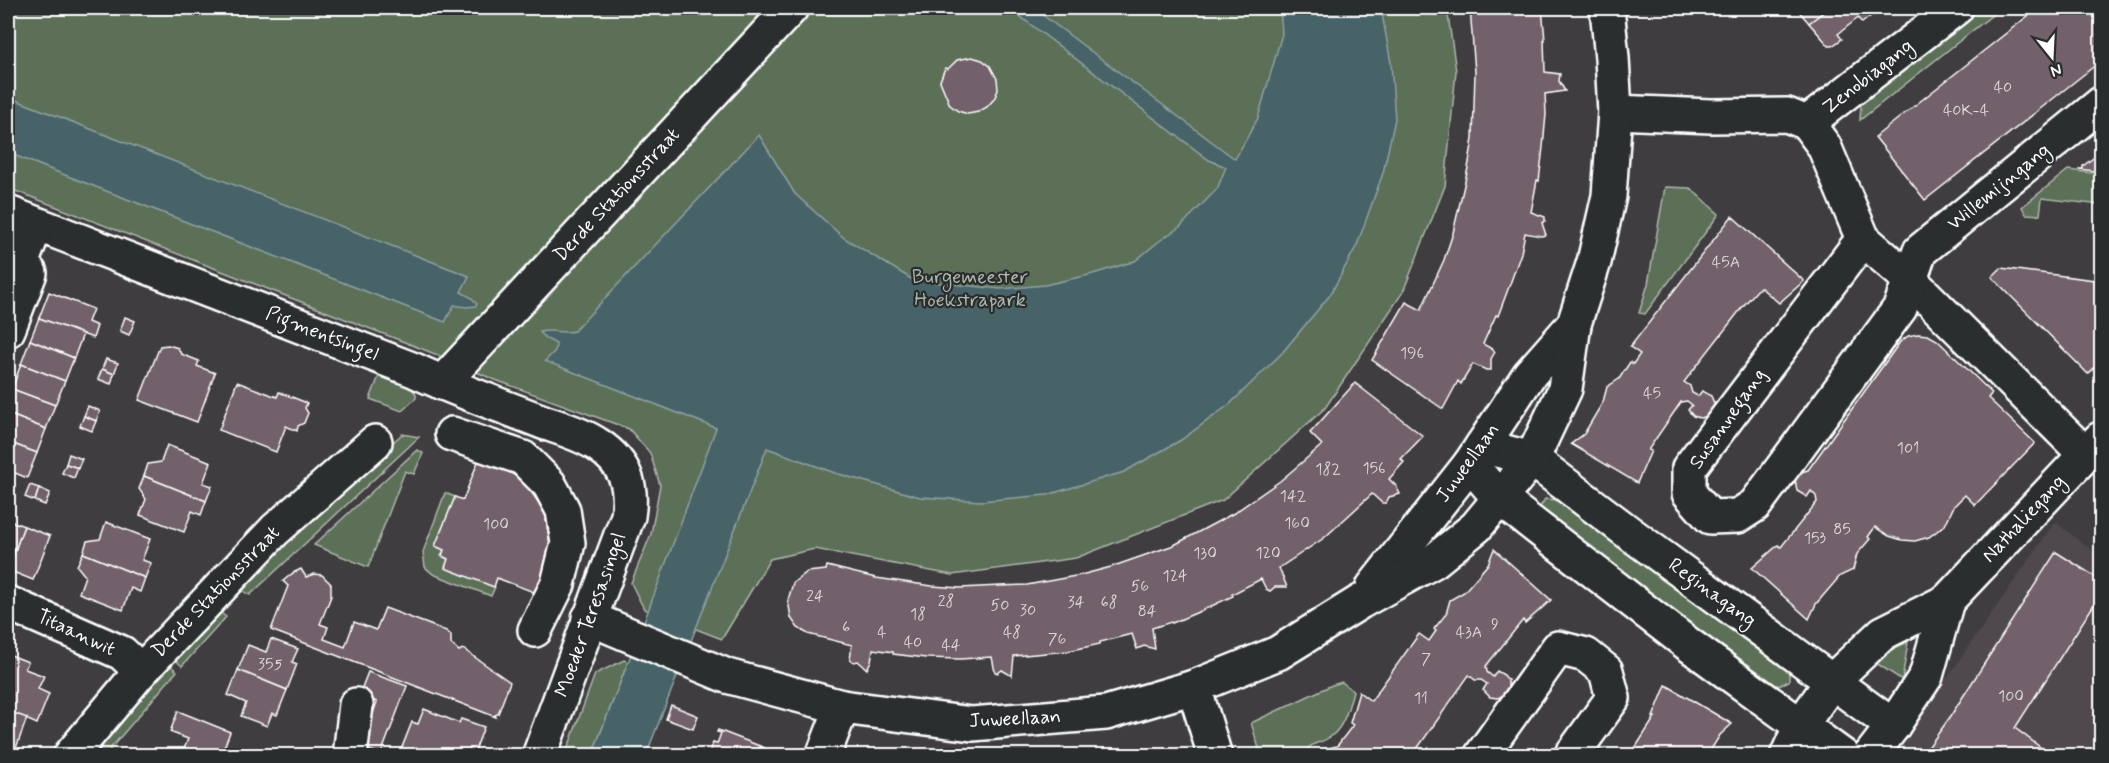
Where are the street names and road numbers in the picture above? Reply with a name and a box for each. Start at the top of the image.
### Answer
street label: Zenobiagang [1817,33,1920,122]
street label: Derde Stationsstraat [548,122,686,268]
street label: Willemijngang [1942,137,2057,238]
street label: Pigmentsingel [261,300,382,370]
street label: Susannegang [1683,363,1774,476]
street label: Juweellaan [1430,418,1506,508]
street label: Nathaliegang [1976,469,2073,570]
street label: Derde Stationsstraat [146,520,286,664]
street label: Moeder Teresasingel [549,529,634,701]
street label: Reginagang [1661,552,1761,636]
street label: Titaanwit [32,603,120,663]
street label: Juweellaan [968,703,1062,735]

